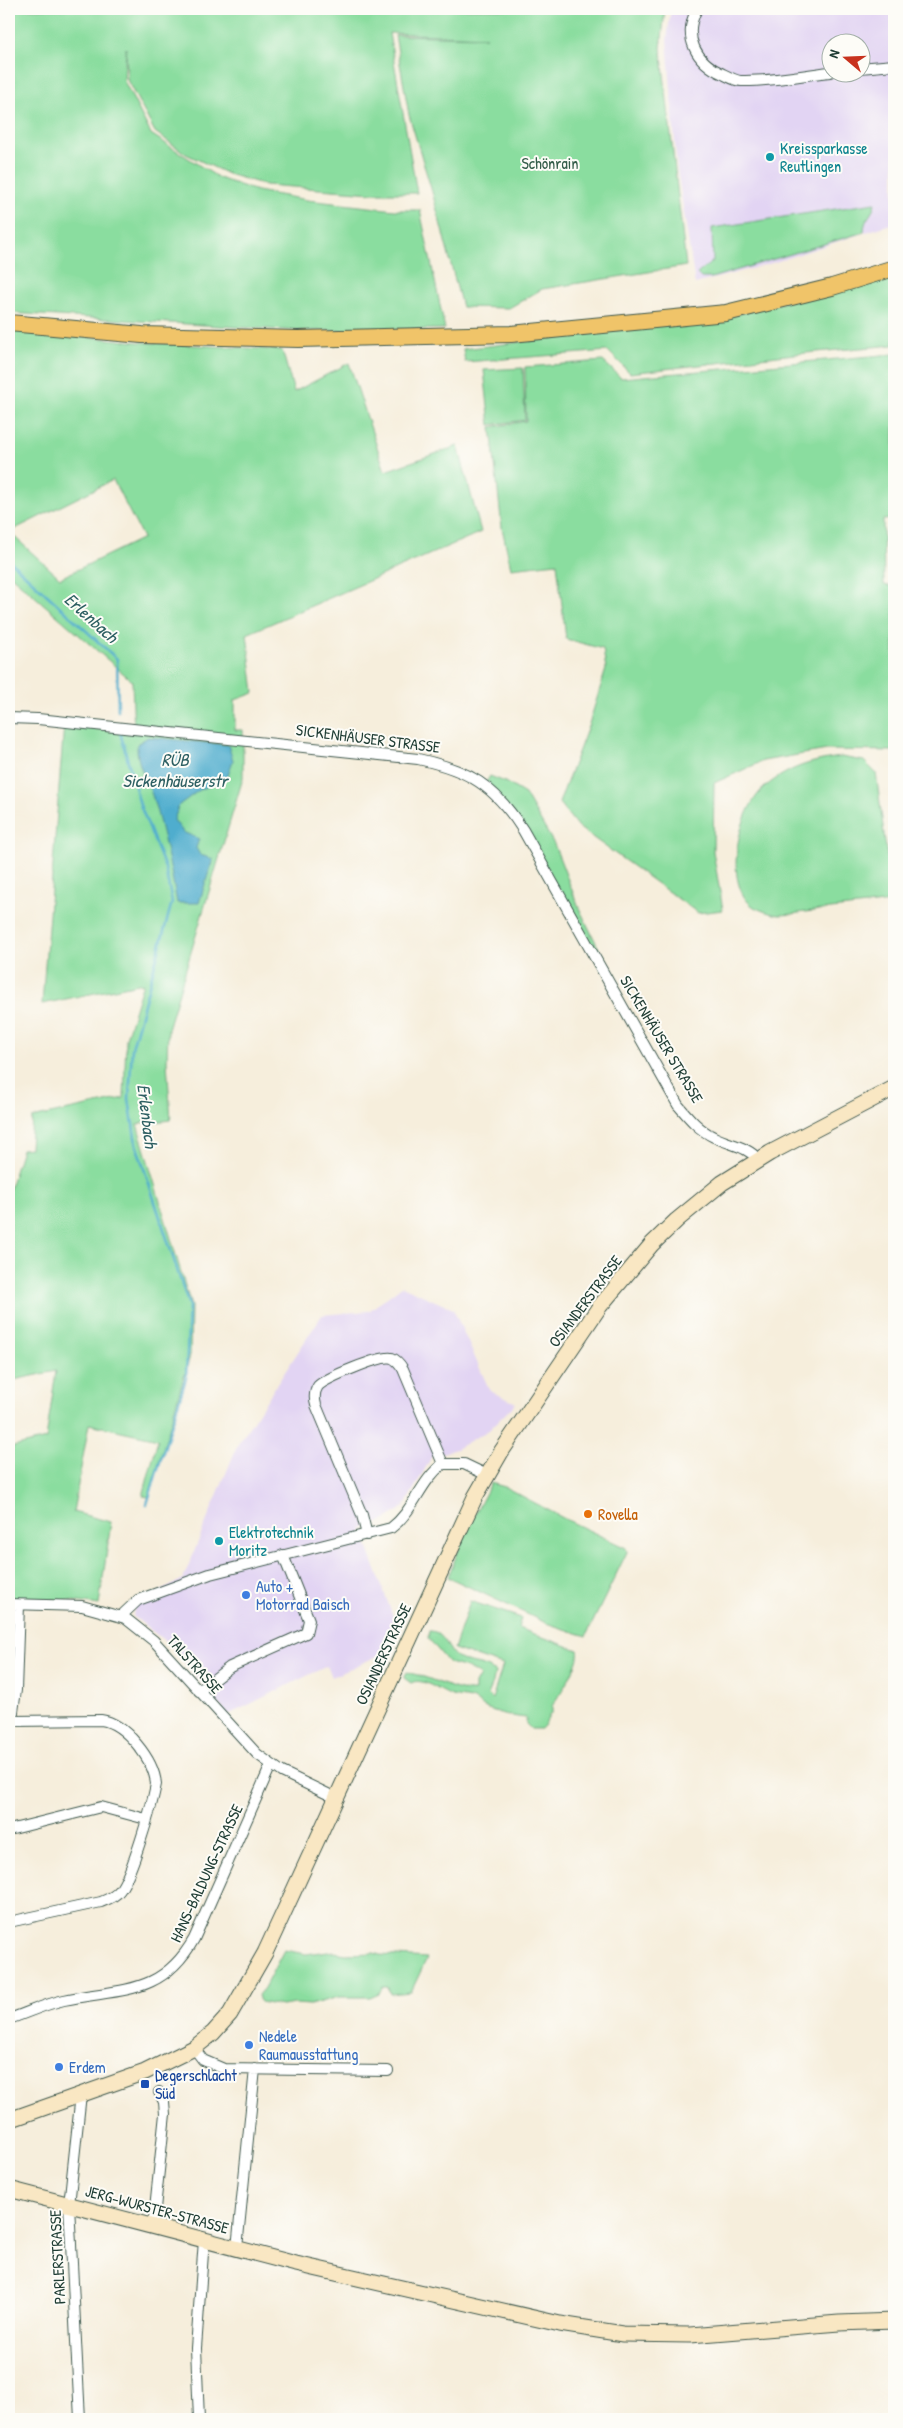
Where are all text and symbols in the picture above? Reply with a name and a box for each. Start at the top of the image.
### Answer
north arrow [820,32,870,82]
text: N [823,46,844,60]
place label: Kreissparkasse Reutlingen [780,137,868,177]
marker: Kreissparkasse Reutlingen [764,151,776,163]
park label: Schönrain [521,152,579,174]
water label: Erlenbach [59,587,125,649]
street label: SICKENHÄUSER STRASSE [295,718,441,758]
water label: RÜB Sickenhäuserstr [123,747,230,793]
street label: SICKENHÄUSER STRASSE [615,971,709,1107]
water label: Erlenbach [131,1083,164,1151]
street label: OSIANDERSTRASSE [543,1250,627,1352]
place label: Rovella [598,1503,638,1525]
marker: Rovella [582,1508,594,1520]
place label: Elektrotechnik Moritz [229,1521,314,1561]
marker: Elektrotechnik Moritz [213,1535,225,1547]
place label: Auto + Motorrad Baisch [256,1575,350,1615]
marker: Auto + Motorrad Baisch [240,1589,252,1601]
street label: OSIANDERSTRASSE [350,1600,416,1708]
street label: TALSTRASSE [162,1630,228,1698]
street label: HANS-BALDUNG-STRASSE [164,1800,248,1946]
place label: Nedele Raumausstattung [259,2025,358,2065]
marker: Nedele Raumausstattung [243,2039,255,2051]
place label: Erdem [69,2056,106,2078]
marker: Erdem [53,2061,65,2073]
place label: Degerschlacht Süd [155,2064,237,2104]
marker: Degerschlacht Süd [139,2078,151,2090]
street label: JERG-WURSTER-STRASSE [83,2179,231,2239]
street label: PARLERSTRASSE [44,2209,70,2305]

